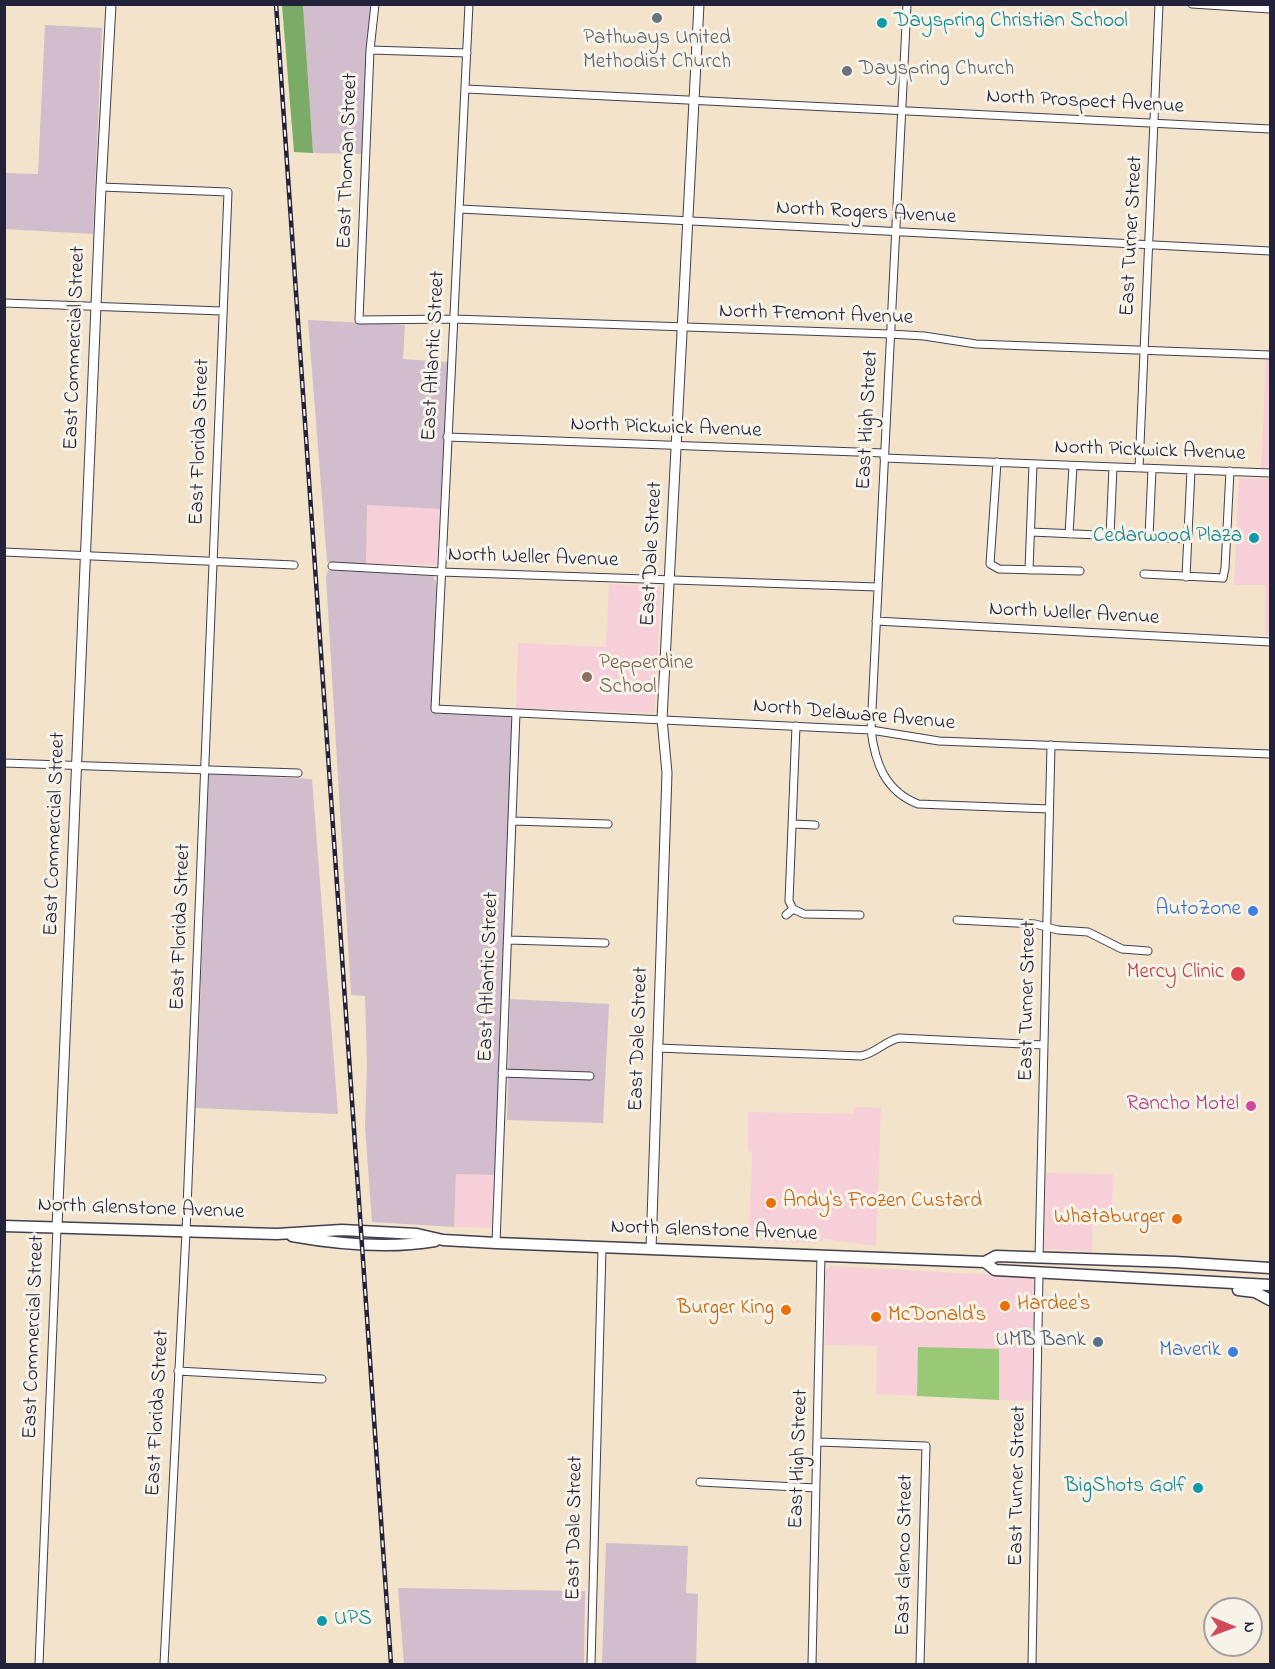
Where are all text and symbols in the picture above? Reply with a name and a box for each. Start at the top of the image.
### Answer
place label: Dayspring Christian School [894,10,1128,36]
marker: Pathways United Methodist Church [650,11,664,25]
marker: Dayspring Christian School [875,16,889,30]
place label: Pathways United Methodist Church [583,27,731,77]
place label: Dayspring Church [859,58,1014,84]
marker: Dayspring Church [840,64,854,78]
street label: East Thoman Street [333,73,365,249]
street label: North Prospect Avenue [985,85,1185,121]
street label: East Turner Street [1116,155,1150,317]
street label: North Rogers Avenue [775,197,957,231]
street label: East Commercial Street [60,246,92,450]
street label: East Atlantic Street [418,270,452,442]
street label: North Fremont Avenue [718,300,914,332]
street label: East High Street [853,350,885,490]
street label: East Florida Street [185,358,217,526]
street label: North Pickwick Avenue [570,413,762,445]
street label: North Pickwick Avenue [1054,436,1246,468]
street label: East Dale Street [637,481,669,627]
place label: Cedarwood Plaza [1093,525,1242,551]
marker: Cedarwood Plaza [1247,531,1261,545]
street label: North Weller Avenue [447,543,619,575]
street label: North Weller Avenue [988,598,1160,632]
place label: Pepperdine School [599,652,693,702]
marker: Pepperdine School [580,670,594,684]
street label: North Delaware Avenue [752,695,956,737]
street label: East Commercial Street [40,732,72,936]
street label: East Florida Street [166,843,198,1011]
street label: East Atlantic Street [474,891,506,1063]
place label: AutoZone [1156,898,1241,924]
marker: AutoZone [1246,904,1260,918]
street label: East Turner Street [1015,920,1043,1082]
place label: Mercy Clinic [1127,961,1224,987]
marker: Mercy Clinic [1229,965,1247,983]
street label: East Dale Street [625,966,655,1112]
place label: Rancho Motel [1127,1093,1239,1119]
marker: Rancho Motel [1244,1099,1258,1113]
place label: Andy's Frozen Custard [783,1190,982,1216]
street label: North Glenstone Avenue [37,1194,245,1226]
marker: Andy's Frozen Custard [764,1196,778,1210]
place label: Whataburger [1054,1206,1165,1232]
marker: Whataburger [1170,1212,1184,1226]
street label: North Glenstone Avenue [610,1216,818,1248]
street label: East Commercial Street [19,1235,51,1439]
place label: Hardee's [1017,1293,1091,1319]
place label: Burger King [677,1297,774,1323]
marker: Hardee's [998,1299,1012,1313]
marker: Burger King [779,1303,793,1317]
place label: McDonald's [888,1304,986,1330]
marker: McDonald's [869,1310,883,1324]
street label: East Florida Street [142,1329,176,1497]
place label: UMB Bank [996,1329,1086,1355]
marker: UMB Bank [1091,1335,1105,1349]
place label: Maverik [1159,1339,1221,1365]
marker: Maverik [1226,1345,1240,1359]
street label: East High Street [785,1389,815,1529]
street label: East Turner Street [1005,1405,1033,1567]
street label: East Dale Street [562,1455,590,1601]
street label: East Glenco Street [892,1474,920,1636]
place label: BigShots Golf [1065,1475,1186,1501]
marker: BigShots Golf [1191,1481,1205,1495]
north arrow [1203,1597,1263,1657]
place label: UPS [334,1608,372,1634]
marker: UPS [315,1614,329,1628]
text: N [1237,1622,1261,1633]

